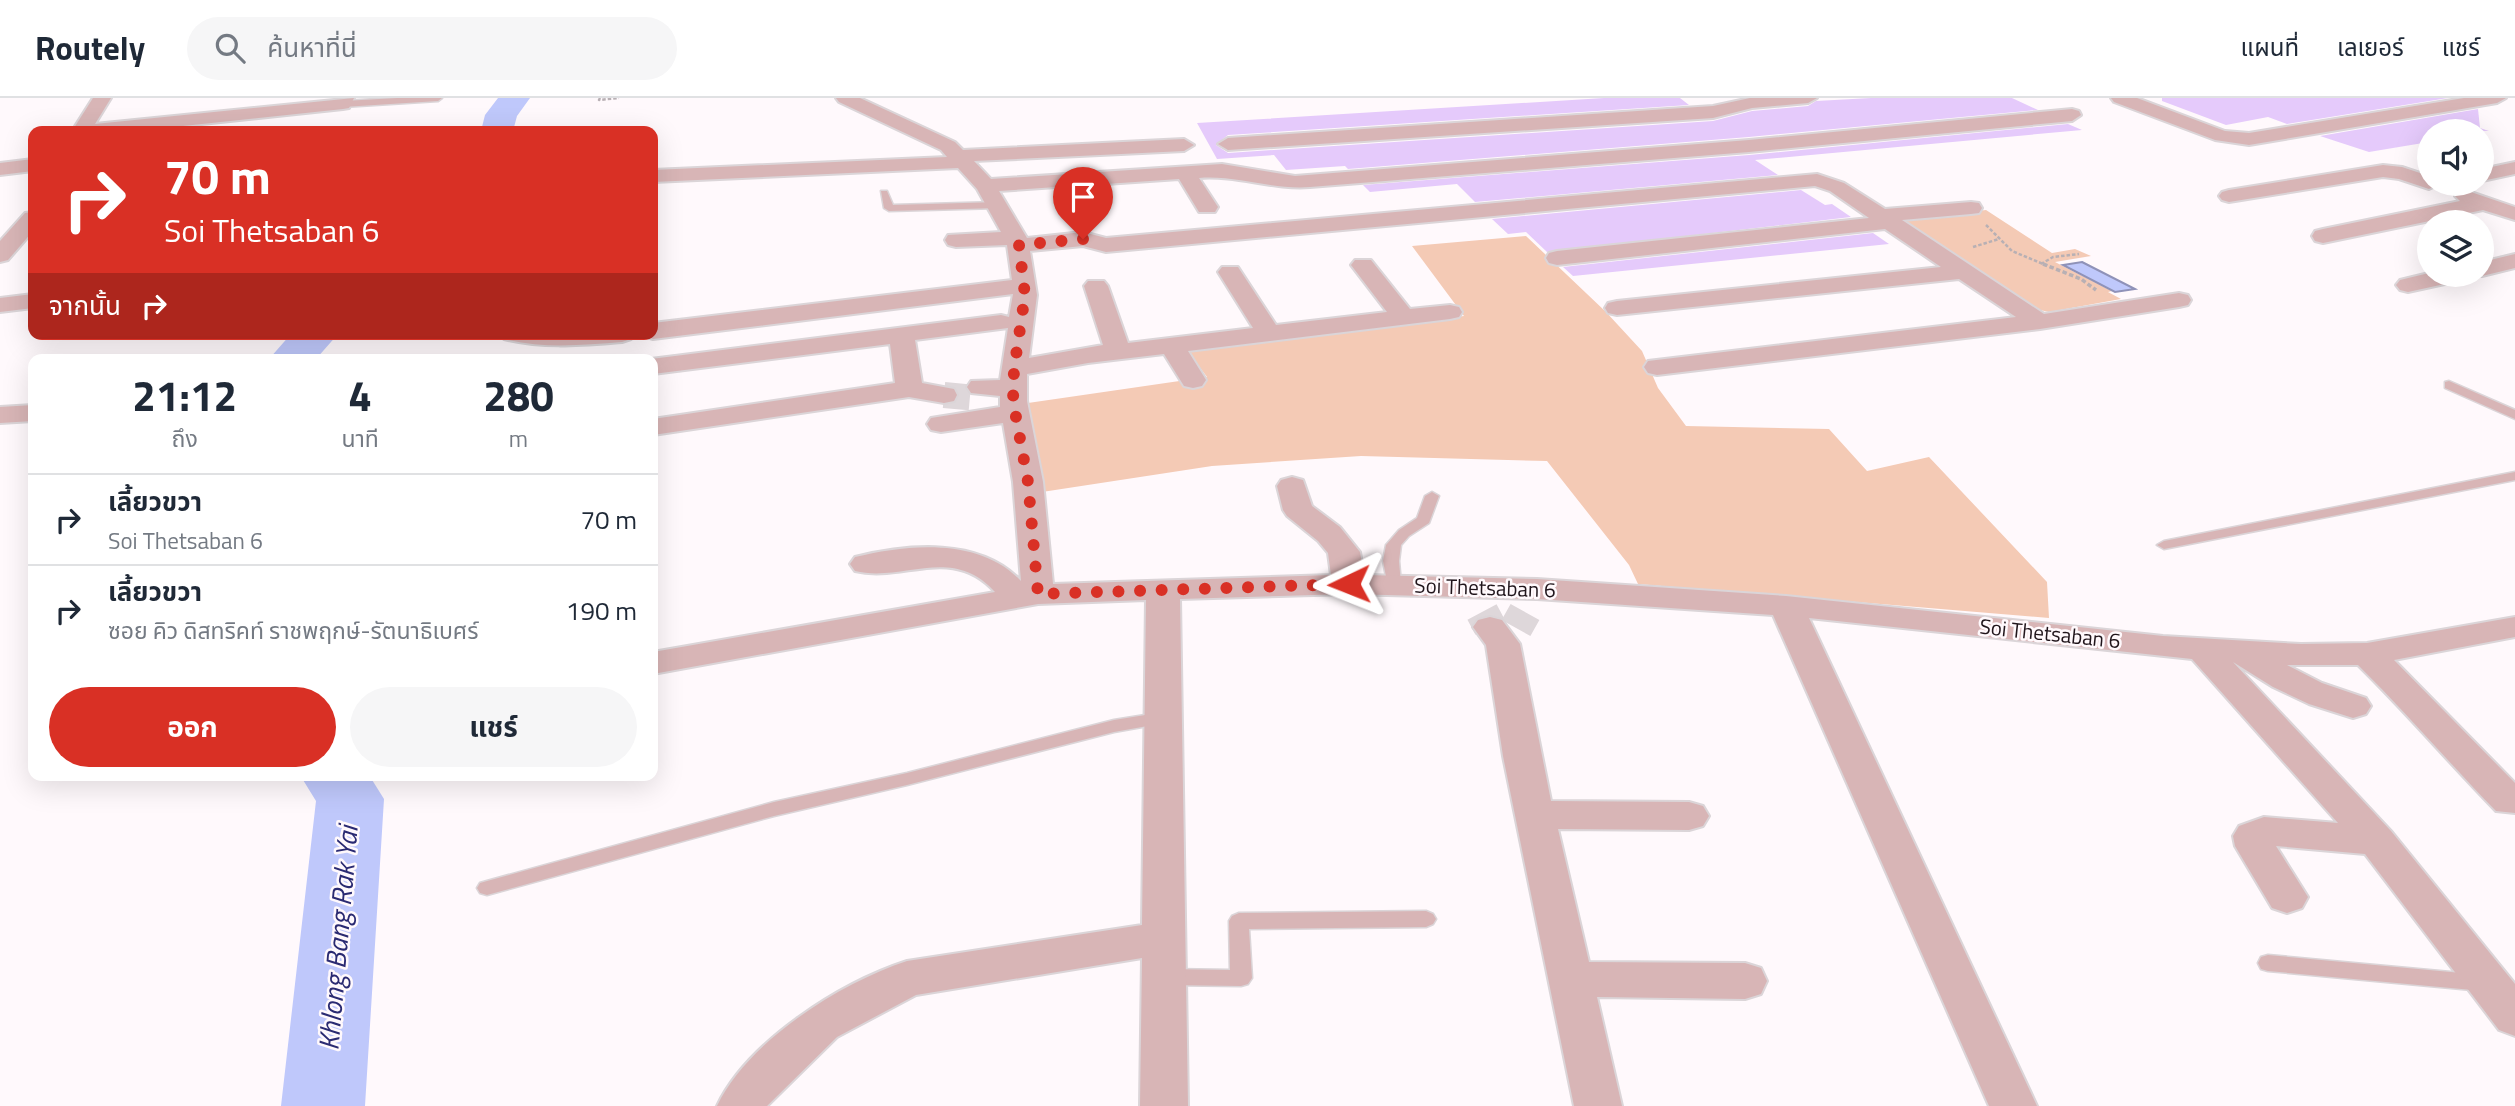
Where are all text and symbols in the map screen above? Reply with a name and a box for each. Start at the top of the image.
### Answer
search box [187,17,677,80]
text: Routely [35,23,145,73]
text: ค้นหาที่นี่ [267,28,357,67]
icon: search [211,29,249,67]
text: แผนที่ [2241,29,2299,65]
text: เลเยอร์ [2337,29,2404,65]
text: แชร์ [2442,29,2480,65]
map controls [2417,119,2494,287]
button: sound [2417,119,2494,196]
text: 70 m [164,138,271,213]
icon: right [49,154,140,245]
pin [1053,167,1113,239]
icon: arrive [1064,178,1102,216]
text: Soi Thetsaban 6 [164,206,380,254]
button: layers [2417,210,2494,287]
text: จากนั้น [49,286,121,325]
icon: right [135,287,173,325]
text: 21:12 [132,363,237,427]
text: 4 [348,363,372,427]
text: 280 [483,363,554,427]
text: ถึง [172,421,198,456]
text: นาที [341,421,379,456]
text: m [509,421,528,456]
text: เลี้ยวขวา [108,482,202,521]
text: 70 m [580,500,637,539]
icon: right [49,501,87,539]
text: Soi Thetsaban 6 [108,523,263,558]
position arrow [1312,547,1386,621]
street label: Soi Thetsaban 6 [1414,569,1556,605]
text: เลี้ยวขวา [108,572,202,611]
text: 190 m [566,591,637,630]
icon: right [49,592,87,630]
street label: Soi Thetsaban 6 [1978,610,2122,656]
text: ซอย คิว ดิสทริคท์ ราชพฤกษ์-รัตนาธิเบศร์ [108,613,478,648]
button: ออก [49,687,336,767]
button: แชร์ [350,687,637,767]
water label: Khlong Bang Rak Yai [306,821,369,1052]

